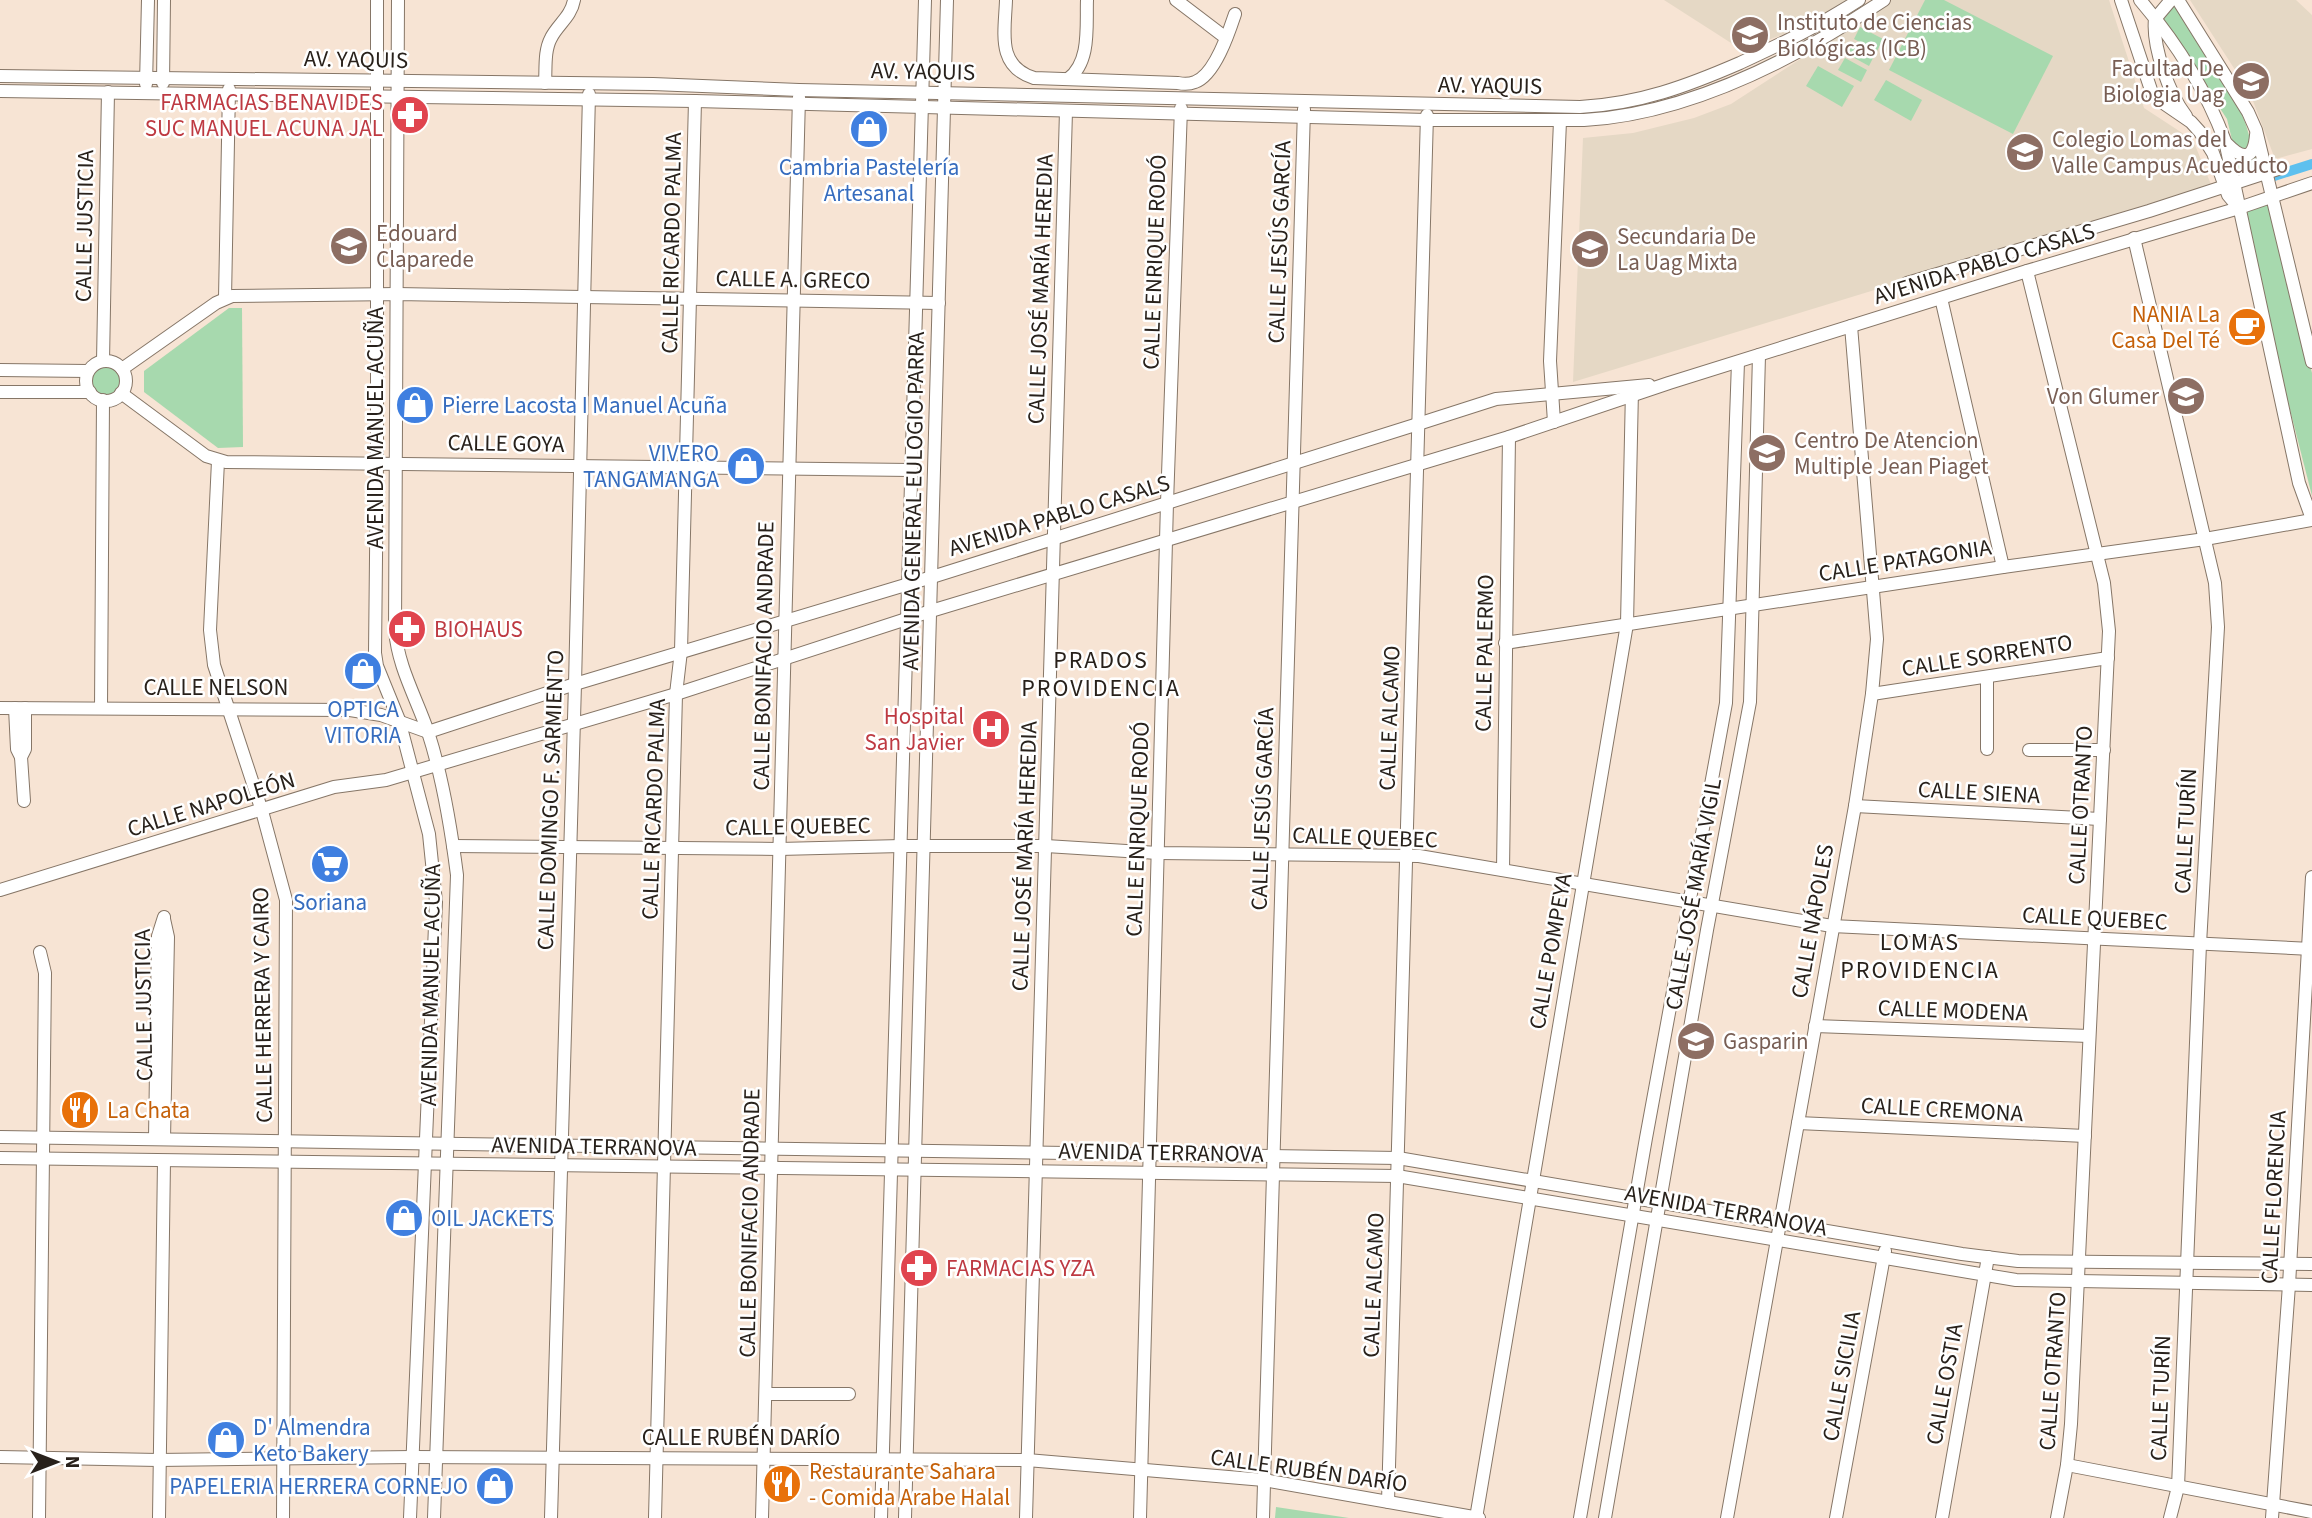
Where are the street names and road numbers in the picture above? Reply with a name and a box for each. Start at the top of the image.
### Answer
street label: AV. YAQUIS [304,42,408,77]
street label: AV. YAQUIS [871,54,975,89]
street label: AV. YAQUIS [1438,68,1542,103]
street label: CALLE RICARDO PALMA [653,132,690,354]
street label: CALLE JESÚS GARCÍA [1259,140,1300,344]
street label: CALLE JUSTICIA [67,149,102,302]
street label: CALLE JOSÉ MARÍA HEREDIA [1019,153,1062,425]
street label: CALLE ENRIQUE RODÓ [1134,154,1175,370]
street label: AVENIDA PABLO CASALS [1869,214,2099,313]
street label: CALLE A. GRECO [715,262,871,297]
street label: AVENIDA MANUEL ACUÑA [359,306,392,549]
street label: AVENIDA GENERAL EULOGIO PARRA [894,331,933,671]
street label: CALLE GOYA [447,426,565,461]
street label: AVENIDA PABLO CASALS [944,466,1174,565]
street label: CALLE BONIFACIO ANDRADE [745,521,782,791]
street label: CALLE PATAGONIA [1816,530,1994,590]
street label: CALLE PALERMO [1467,574,1502,732]
street label: CALLE SORRENTO [1899,626,2075,685]
street label: CALLE ALCAMO [1370,645,1409,791]
street label: CALLE DOMINGO F. SARMIENTO [529,649,572,951]
street label: CALLE NELSON [144,671,288,704]
street label: CALLE RICARDO PALMA [633,697,674,920]
street label: CALLE JESÚS GARCÍA [1242,707,1283,911]
street label: CALLE JOSÉ MARÍA HEREDIA [1003,720,1046,992]
street label: CALLE ENRIQUE RODÓ [1117,721,1158,937]
street label: CALLE OTRANTO [2060,725,2101,885]
street label: CALLE NAPOLEÓN [123,763,299,846]
street label: CALLE TURÍN [2166,767,2205,895]
street label: CALLE SIENA [1917,773,2042,812]
street label: CALLE JOSÉ MARÍA VIGIL [1657,776,1730,1013]
street label: CALLE QUEBEC [725,809,871,844]
street label: CALLE QUEBEC [1292,818,1438,857]
street label: CALLE NÁPOLES [1783,841,1842,1001]
street label: AVENIDA MANUEL ACUÑA [412,863,449,1106]
street label: CALLE POMPEYA [1521,870,1581,1032]
street label: CALLE HERRERA Y CAIRO [244,887,281,1123]
street label: CALLE QUEBEC [2021,898,2169,939]
street label: CALLE JUSTICIA [126,928,161,1081]
street label: CALLE MODENA [1877,991,2029,1030]
street label: CALLE BONIFACIO ANDRADE [731,1088,768,1358]
street label: CALLE CREMONA [1860,1089,2024,1130]
street label: CALLE FLORENCIA [2252,1109,2295,1285]
street label: AVENIDA TERRANOVA [491,1128,697,1165]
street label: AVENIDA TERRANOVA [1058,1134,1264,1171]
street label: AVENIDA TERRANOVA [1622,1176,1830,1245]
street label: CALLE ALCAMO [1354,1212,1393,1358]
street label: CALLE OTRANTO [2030,1290,2075,1452]
street label: CALLE SICILIA [1814,1308,1869,1444]
street label: CALLE OSTIA [1918,1320,1971,1447]
street label: CALLE TURÍN [2142,1335,2179,1462]
street label: CALLE RUBÉN DARÍO [642,1421,840,1454]
street label: CALLE RUBÉN DARÍO [1208,1440,1410,1501]

